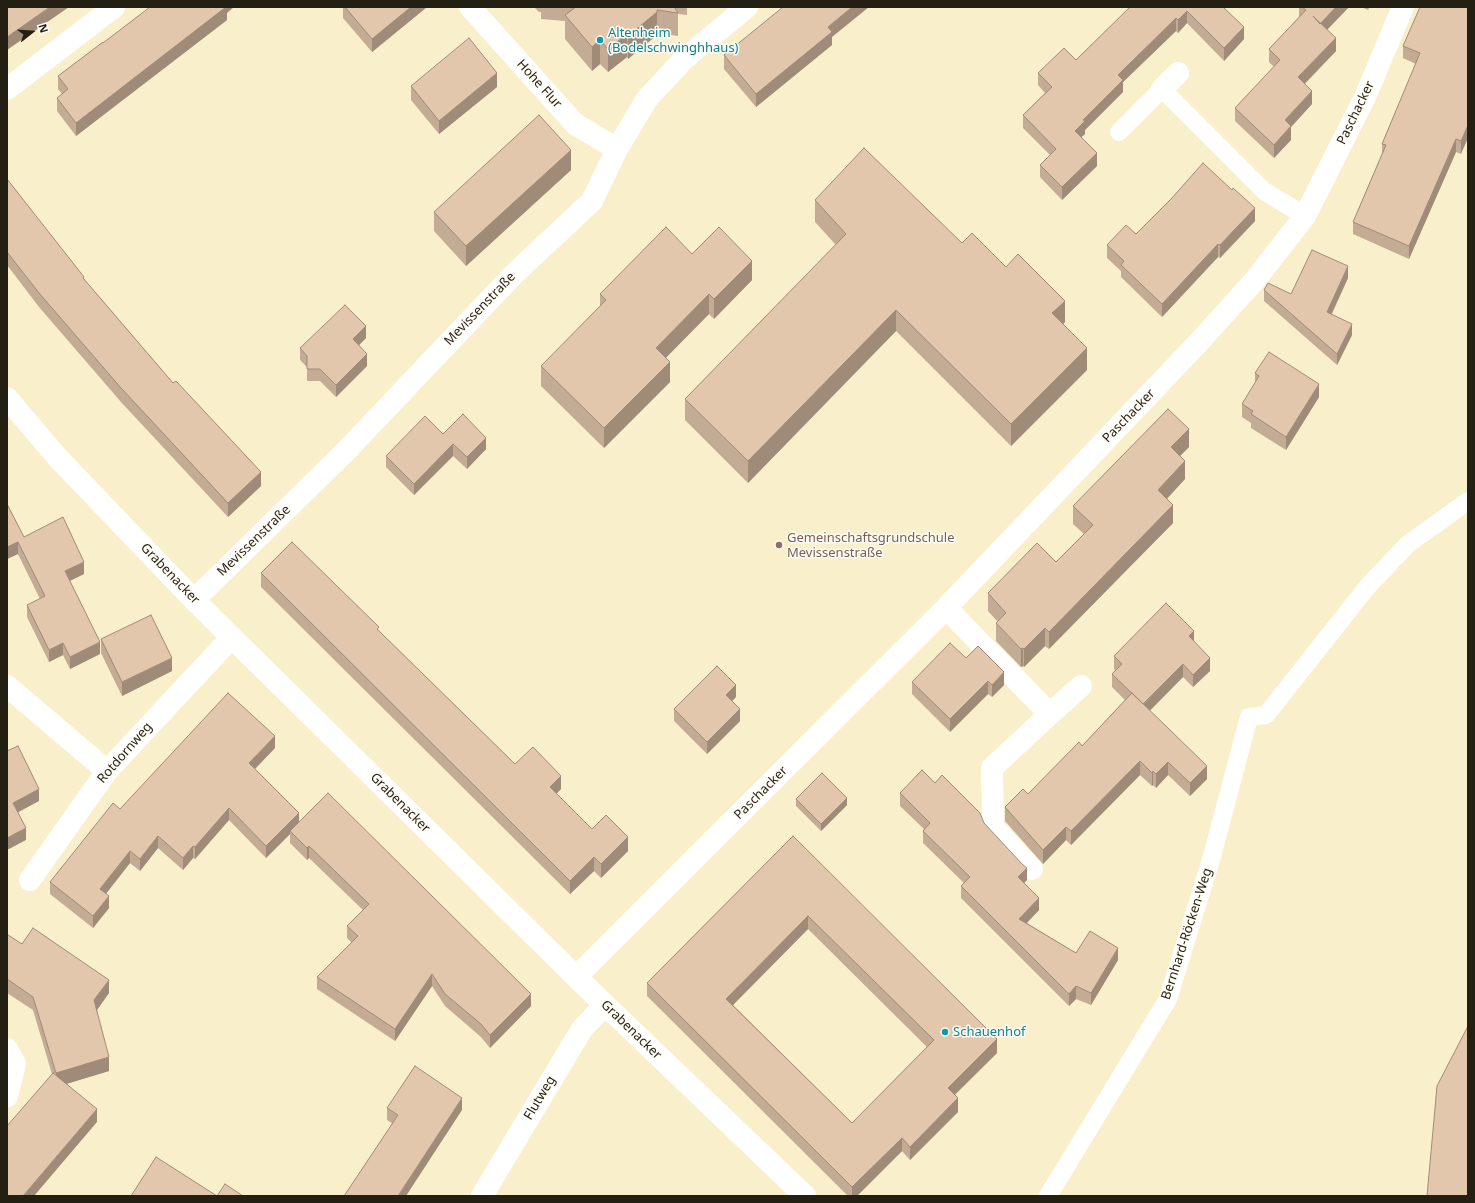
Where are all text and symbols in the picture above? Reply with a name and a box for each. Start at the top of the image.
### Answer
north arrow [12,12,52,52]
text: N [35,22,52,35]
place label: Altenheim (Bodelschwinghhaus) [608,25,739,56]
marker: Altenheim (Bodelschwinghhaus) [595,35,605,45]
street label: Hohe Flur [513,57,565,111]
street label: Paschacker [1334,79,1378,147]
street label: Mevissenstraße [441,269,519,349]
street label: Paschacker [1099,386,1159,446]
street label: Mevissenstraße [214,502,294,580]
place label: Gemeinschaftsgrundschule Mevissenstraße [787,530,955,561]
street label: Grabenacker [137,540,203,608]
marker: Gemeinschaftsgrundschule Mevissenstraße [774,540,784,550]
street label: Rotdornweg [94,719,156,787]
street label: Paschacker [731,763,791,823]
street label: Grabenacker [367,770,433,836]
street label: Bernhard-Röcken-Weg [1158,866,1216,1002]
street label: Grabenacker [597,997,665,1063]
place label: Schauenhof [953,1024,1025,1040]
marker: Schauenhof [940,1027,950,1037]
street label: Flutweg [521,1073,559,1123]

